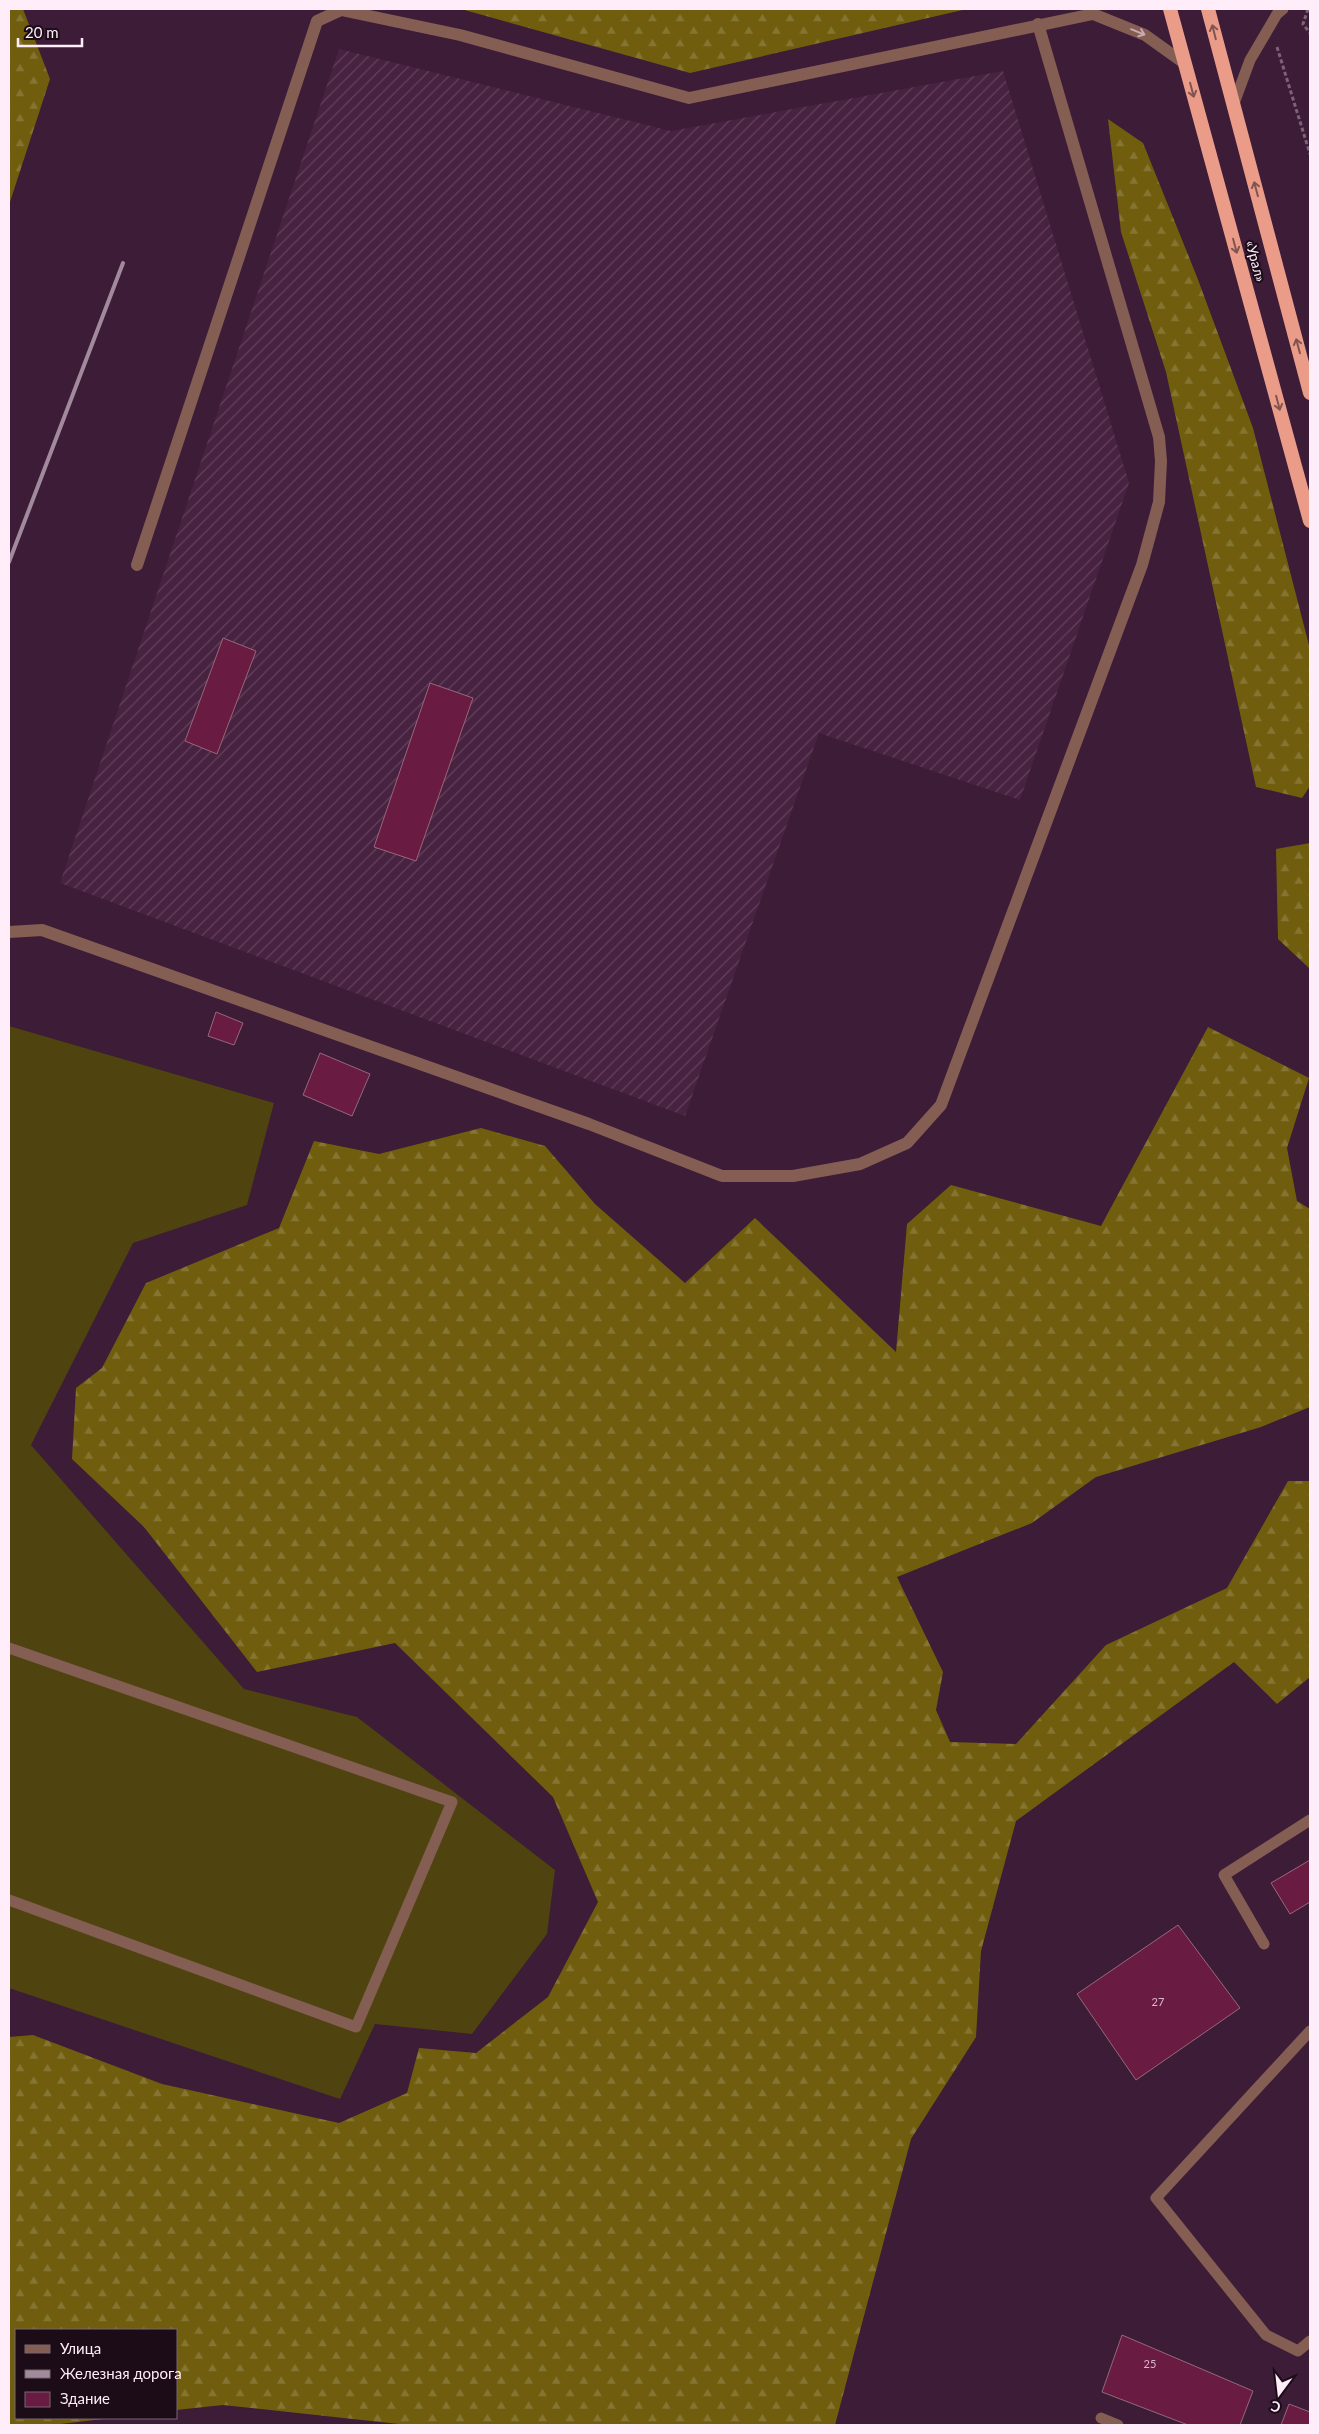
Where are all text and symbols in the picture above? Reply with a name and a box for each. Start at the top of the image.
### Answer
scale bar [18,15,81,47]
text: 20 m [25,23,59,41]
one-way arrow [1209,25,1218,41]
one-way arrow [1130,27,1145,37]
one-way arrow [1187,81,1197,97]
one-way arrow [1251,181,1260,197]
one-way arrow [1230,238,1240,254]
street label: «Урал» [1242,238,1270,284]
one-way arrow [1293,338,1302,354]
one-way arrow [1274,395,1283,411]
house number: 27 [1152,1995,1164,2008]
legend [15,2329,178,2419]
text: Улица [60,2339,101,2357]
house number: 25 [1144,2357,1156,2370]
text: Железная дорога [60,2364,182,2382]
north arrow [1254,2369,1304,2419]
text: Здание [60,2389,110,2407]
text: С [1268,2397,1282,2416]

